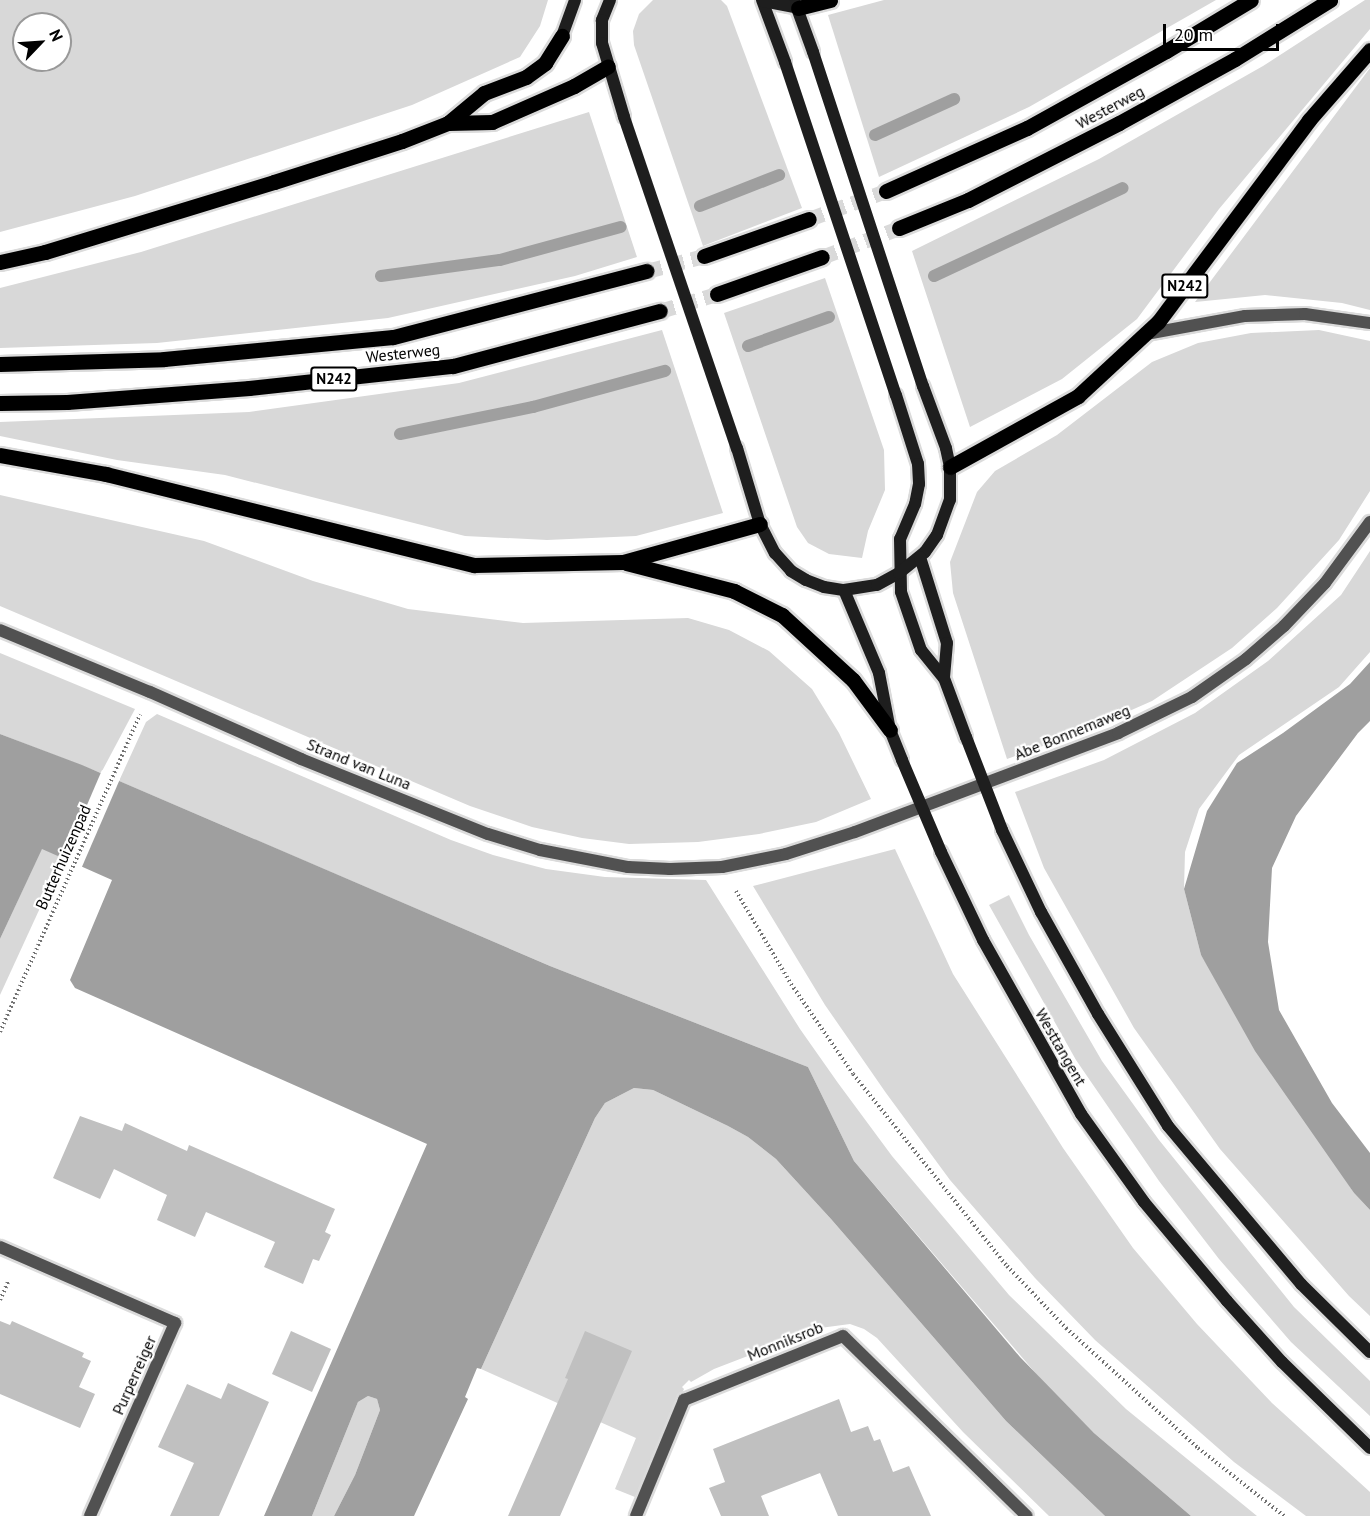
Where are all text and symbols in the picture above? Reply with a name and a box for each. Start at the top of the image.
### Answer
north arrow [12,12,72,72]
scale bar [1166,12,1282,50]
text: 20 m [1174,23,1213,46]
text: N [45,26,68,44]
street label: Westerweg [1073,81,1147,133]
road number: N242 [1161,274,1209,298]
street label: Westerweg [365,340,441,366]
road number: N242 [310,367,358,391]
street label: Abe Bonnemaweg [1011,700,1133,764]
street label: Strand van Luna [304,734,414,794]
street label: Butterhuizenpad [31,802,95,912]
street label: Westtangent [1031,1005,1091,1089]
street label: Monniksrob [744,1317,826,1365]
street label: Purperreiger [108,1332,160,1418]

